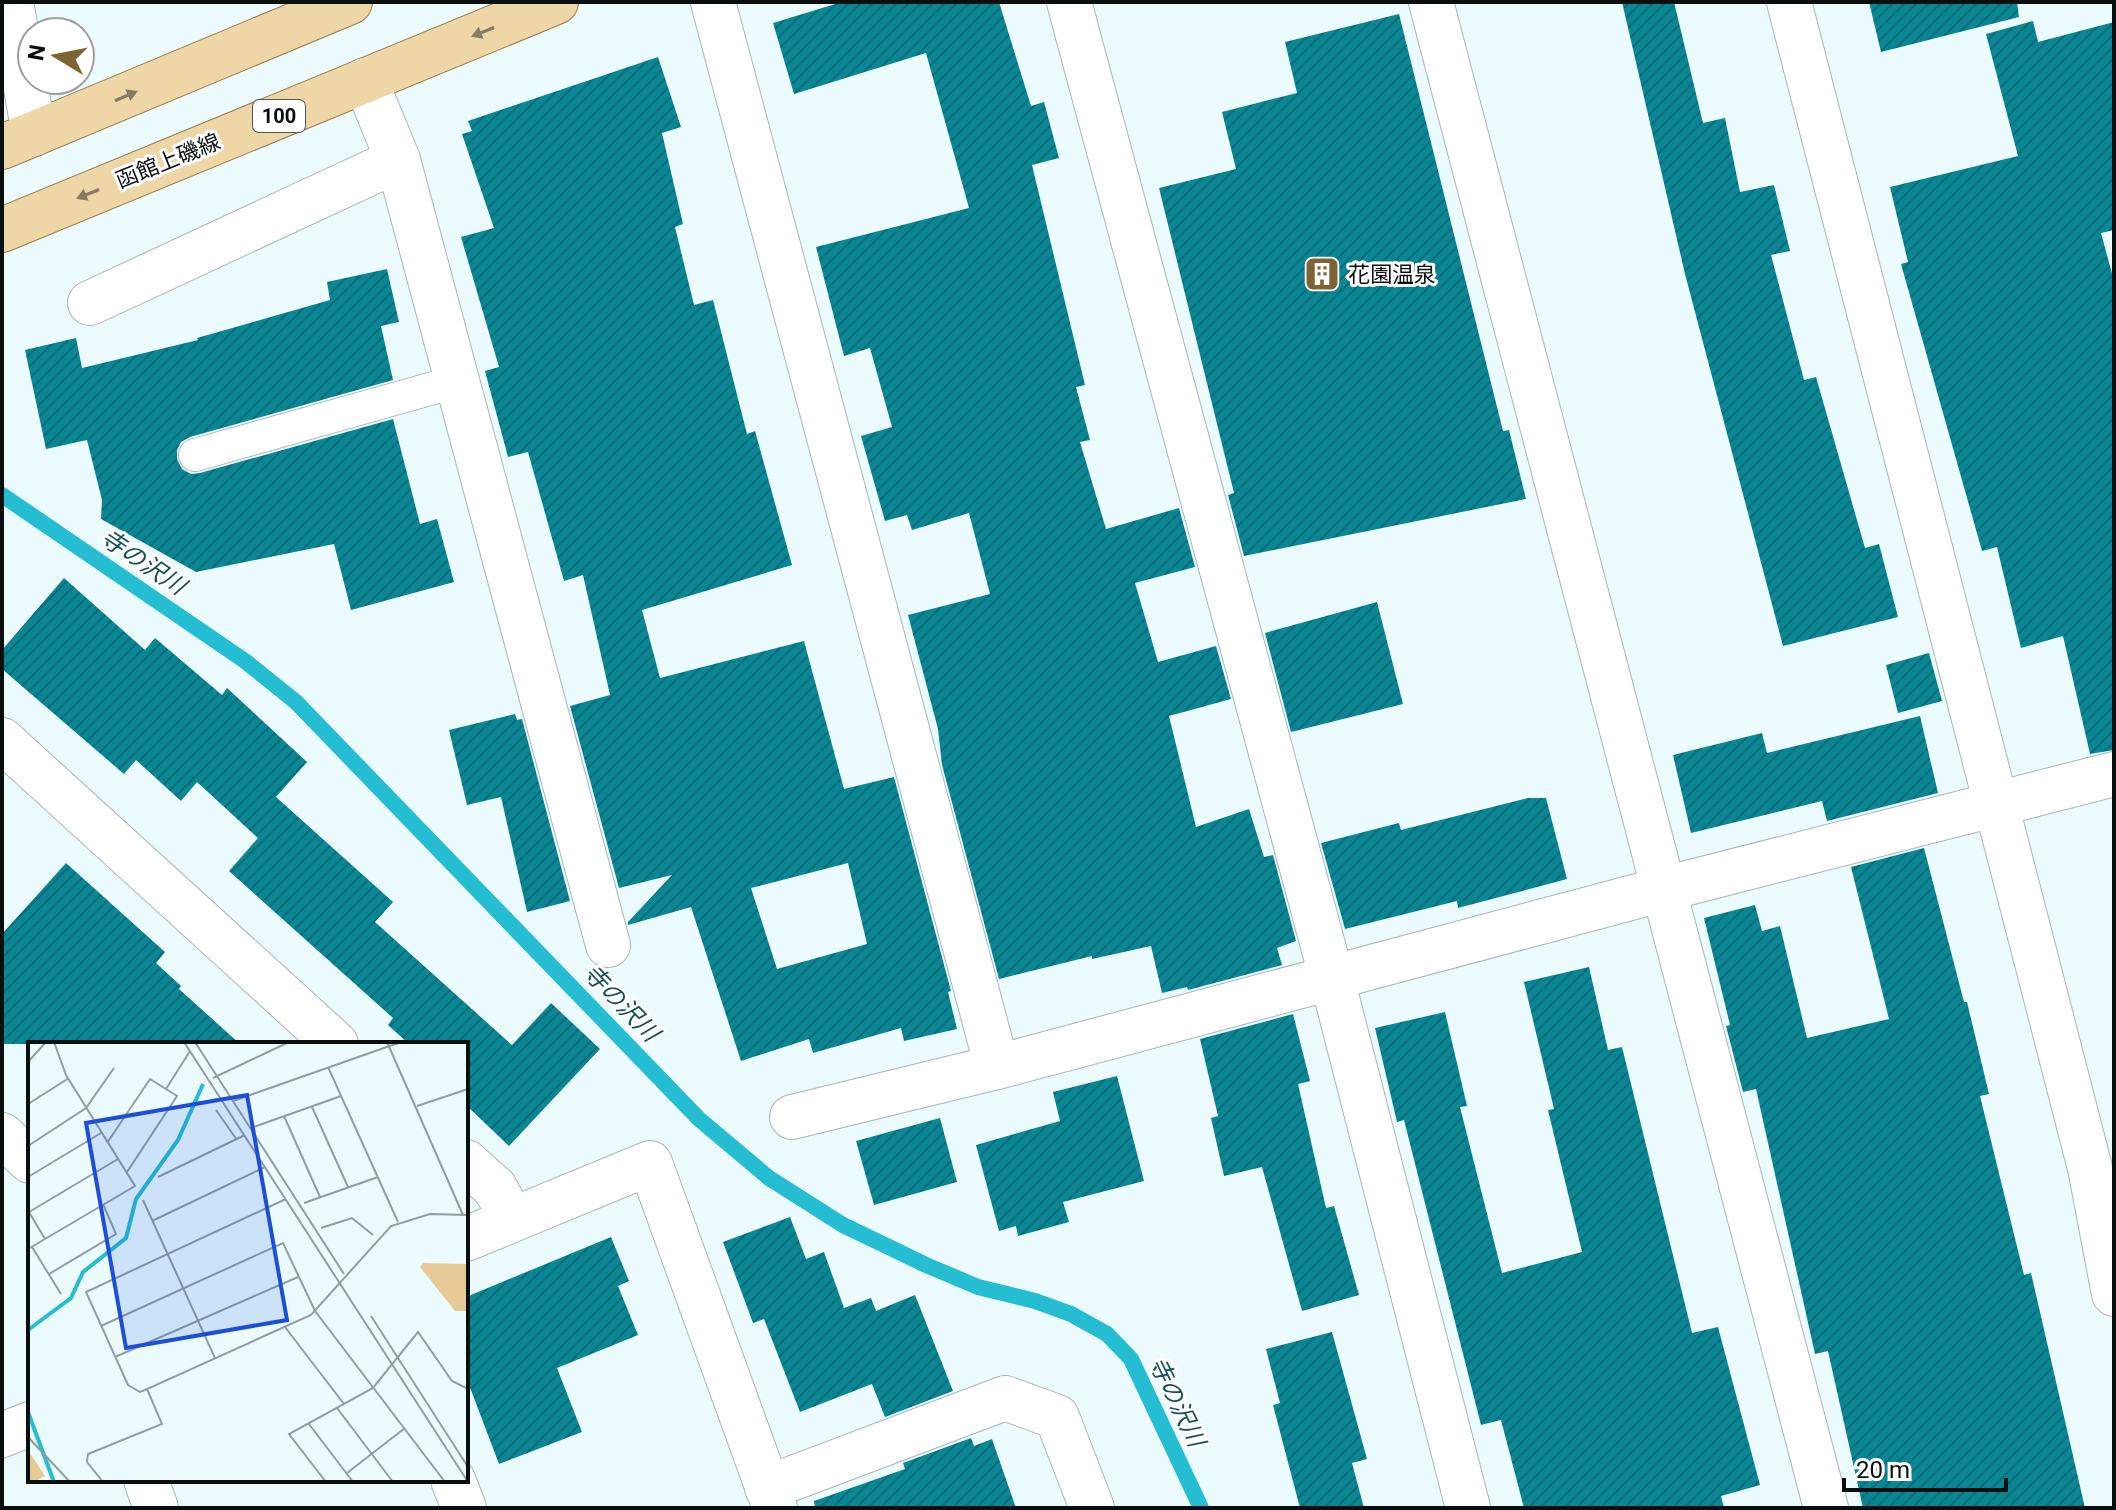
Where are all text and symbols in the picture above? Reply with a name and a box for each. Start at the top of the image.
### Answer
north arrow [16,16,96,96]
one-way arrow [471,25,495,38]
text: N [23,43,50,62]
one-way arrow [114,89,138,102]
road number: 100 [253,100,305,132]
street label: 函館上磯線 [112,129,224,193]
one-way arrow [76,188,100,201]
building icon: 花園温泉 [1303,255,1341,293]
place label: 花園温泉 [1348,262,1436,287]
water label: 寺の沢川 [95,524,193,602]
water label: 寺の沢川 [578,959,666,1049]
inset map [28,1042,468,1482]
water label: 寺の沢川 [1143,1353,1212,1454]
scale bar [1844,1442,2006,1492]
text: 20 m [1856,1456,1910,1484]

